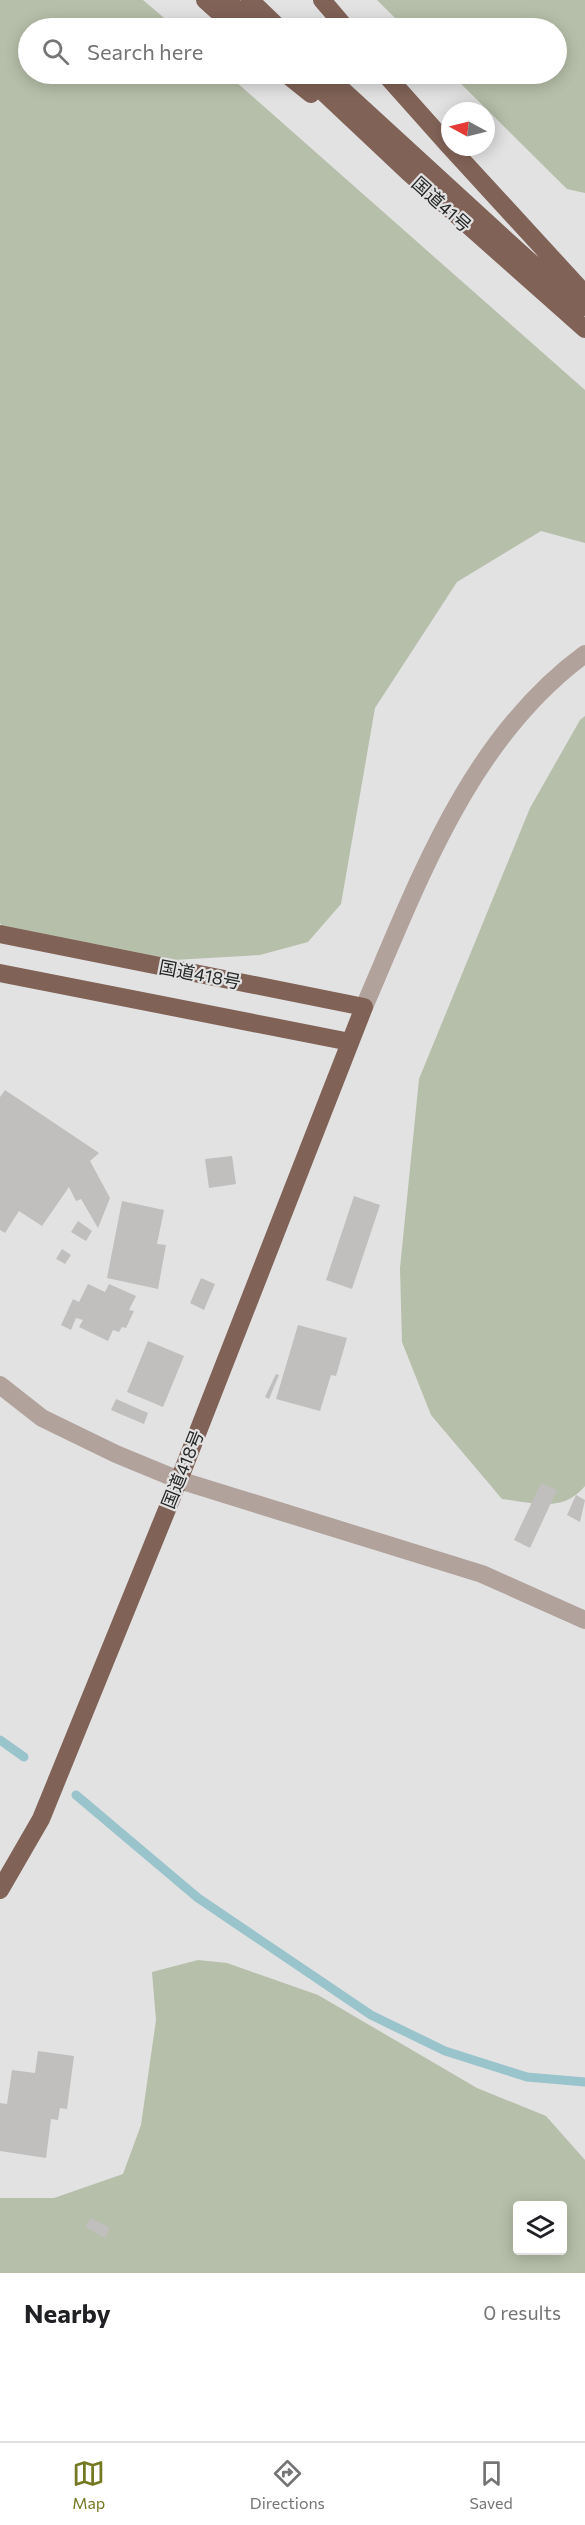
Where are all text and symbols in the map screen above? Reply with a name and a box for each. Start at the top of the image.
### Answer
search box [18,18,567,84]
icon: search [39,35,72,68]
text: Search here [87,38,203,65]
north arrow [441,102,495,156]
street label: 国道41号 [408,172,476,236]
street label: 国道418号 [157,955,243,993]
street label: 国道418号 [156,1426,208,1512]
map controls [513,2201,567,2255]
button: layers [513,2201,567,2255]
text: Nearby [24,2297,111,2328]
text: 0 results [483,2300,561,2324]
tab: Map [72,2457,105,2512]
tab: Directions [250,2457,325,2512]
tab: Saved [469,2457,513,2512]

